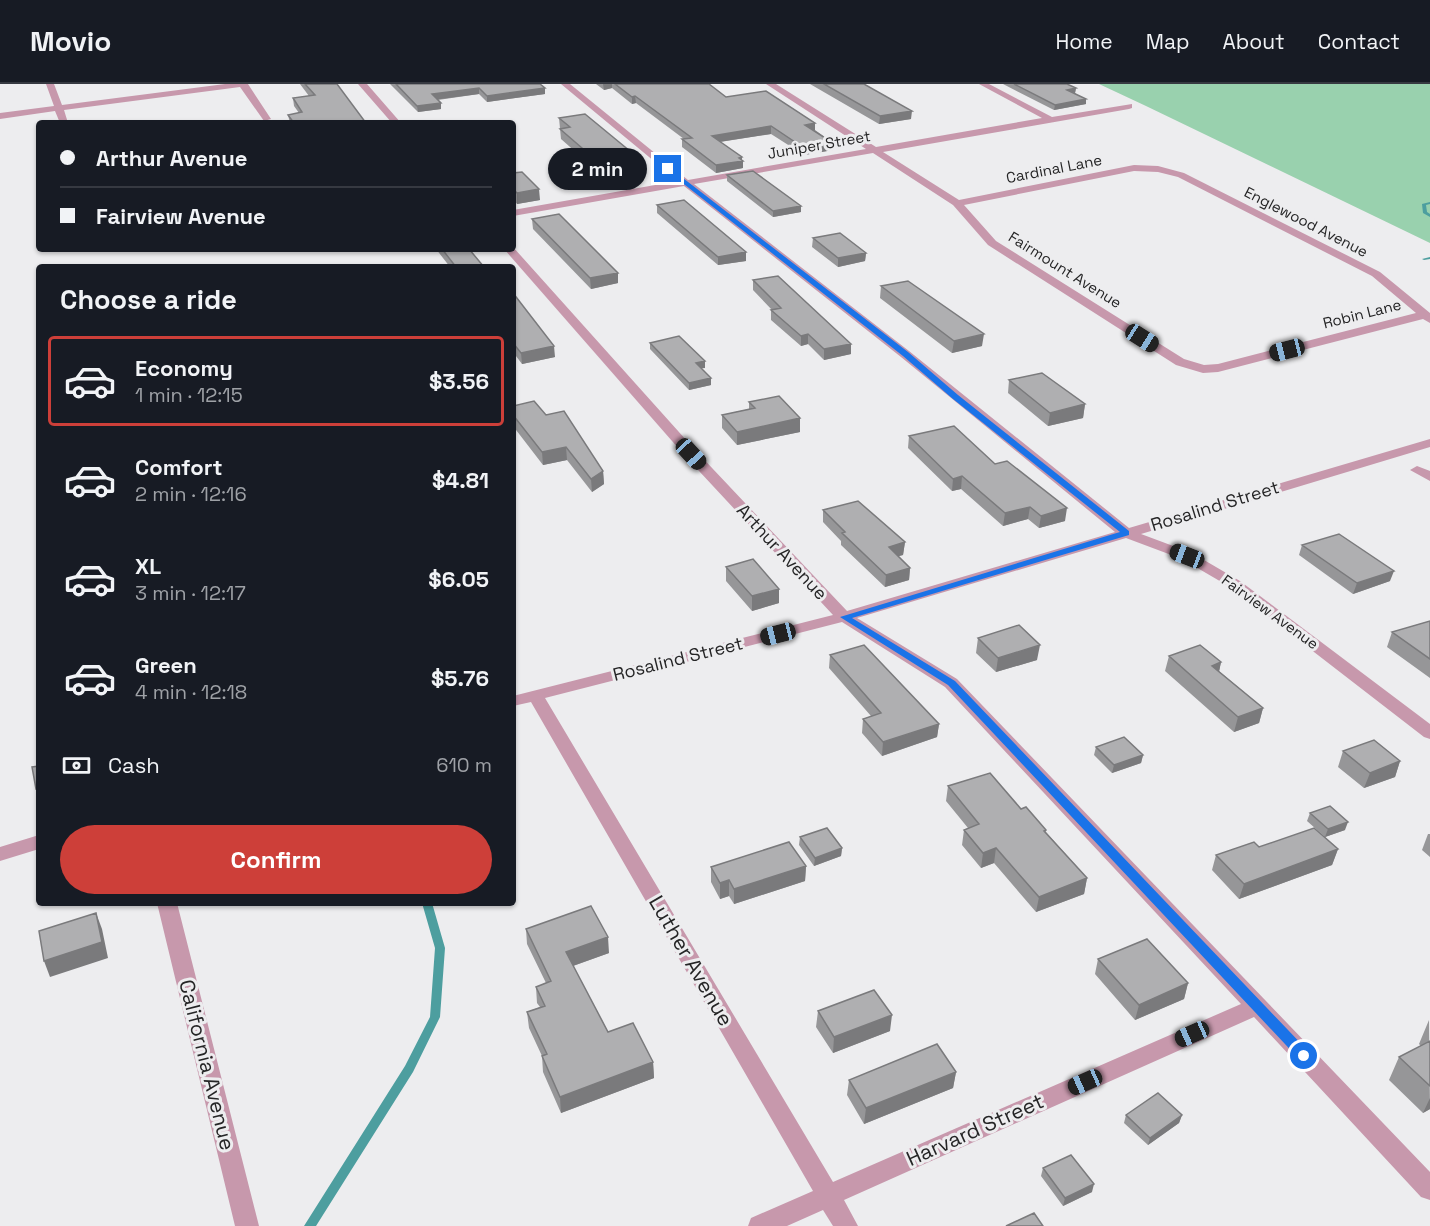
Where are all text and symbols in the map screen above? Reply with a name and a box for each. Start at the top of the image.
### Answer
text: Movio [30,23,111,59]
text: Home [1055,28,1113,55]
text: Map [1146,28,1190,55]
text: About [1223,28,1285,55]
text: Contact [1318,28,1400,55]
street label: Juniper Street [766,126,872,163]
text: Arthur Avenue [96,144,247,172]
callout: 2 min [548,148,647,190]
street label: Cardinal Lane [1004,150,1104,187]
route end [654,155,681,182]
text: 2 min [572,156,623,182]
street label: Englewood Avenue [1241,182,1371,261]
text: Fairview Avenue [96,202,266,230]
street label: Fairmount Avenue [1005,227,1125,312]
text: Choose a ride [60,282,237,317]
street label: Robin Lane [1321,295,1403,332]
car [1122,321,1162,355]
car [1267,337,1307,363]
icon: car [63,354,117,408]
text: Economy [135,354,233,382]
text: $3.56 [429,367,489,395]
text: 1 min · 12:15 [135,382,243,408]
car [672,435,710,473]
icon: car [63,453,117,507]
text: Comfort [135,453,223,481]
text: $4.81 [432,466,489,494]
street label: Rosalind Street [1148,475,1282,536]
text: 2 min · 12:16 [135,481,247,507]
street label: Arthur Avenue [732,499,833,605]
car [1167,541,1207,571]
icon: car [63,552,117,606]
text: XL [135,552,161,580]
text: $6.05 [428,565,489,593]
street label: Fairview Avenue [1218,570,1323,653]
text: 3 min · 12:17 [135,580,246,606]
car [758,621,798,647]
street label: Rosalind Street [610,631,745,686]
icon: car [63,651,117,705]
text: Green [135,651,197,679]
text: $5.76 [431,664,489,692]
text: 4 min · 12:18 [135,679,247,705]
icon: cash [60,749,93,782]
text: Cash [108,751,160,779]
text: 610 m [436,752,492,778]
button: Confirm [60,825,492,894]
street label: Luther Avenue [643,891,740,1031]
street label: California Avenue [173,977,242,1153]
car [1172,1018,1212,1050]
route start [1290,1042,1317,1069]
car [1065,1066,1105,1098]
street label: Harvard Street [902,1087,1048,1172]

